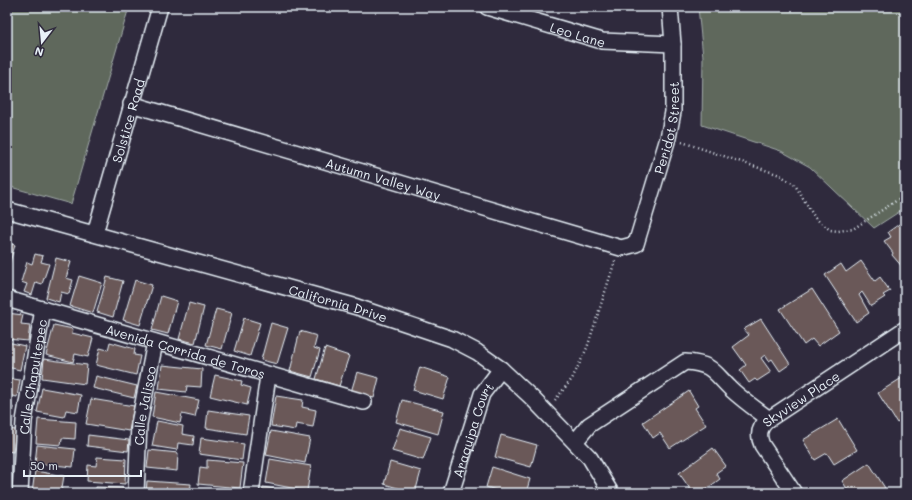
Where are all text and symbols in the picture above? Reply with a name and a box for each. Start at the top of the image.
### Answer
street label: Leo Lane [548,18,608,50]
north arrow [22,22,62,62]
text: N [33,44,45,60]
street label: Solstice Road [107,77,147,165]
street label: Peridot Street [649,81,682,176]
street label: Autumn Valley Way [324,153,443,203]
street label: California Drive [287,280,390,325]
street label: Calle Chapultepec [15,317,50,435]
street label: Avenida Corrida de Toros [104,320,267,382]
street label: Calle Jalisco [130,364,159,446]
street label: Skyview Place [758,366,842,430]
street label: Araquipa Court [448,378,497,479]
scale bar [24,452,141,478]
text: 50 m [30,457,58,473]

